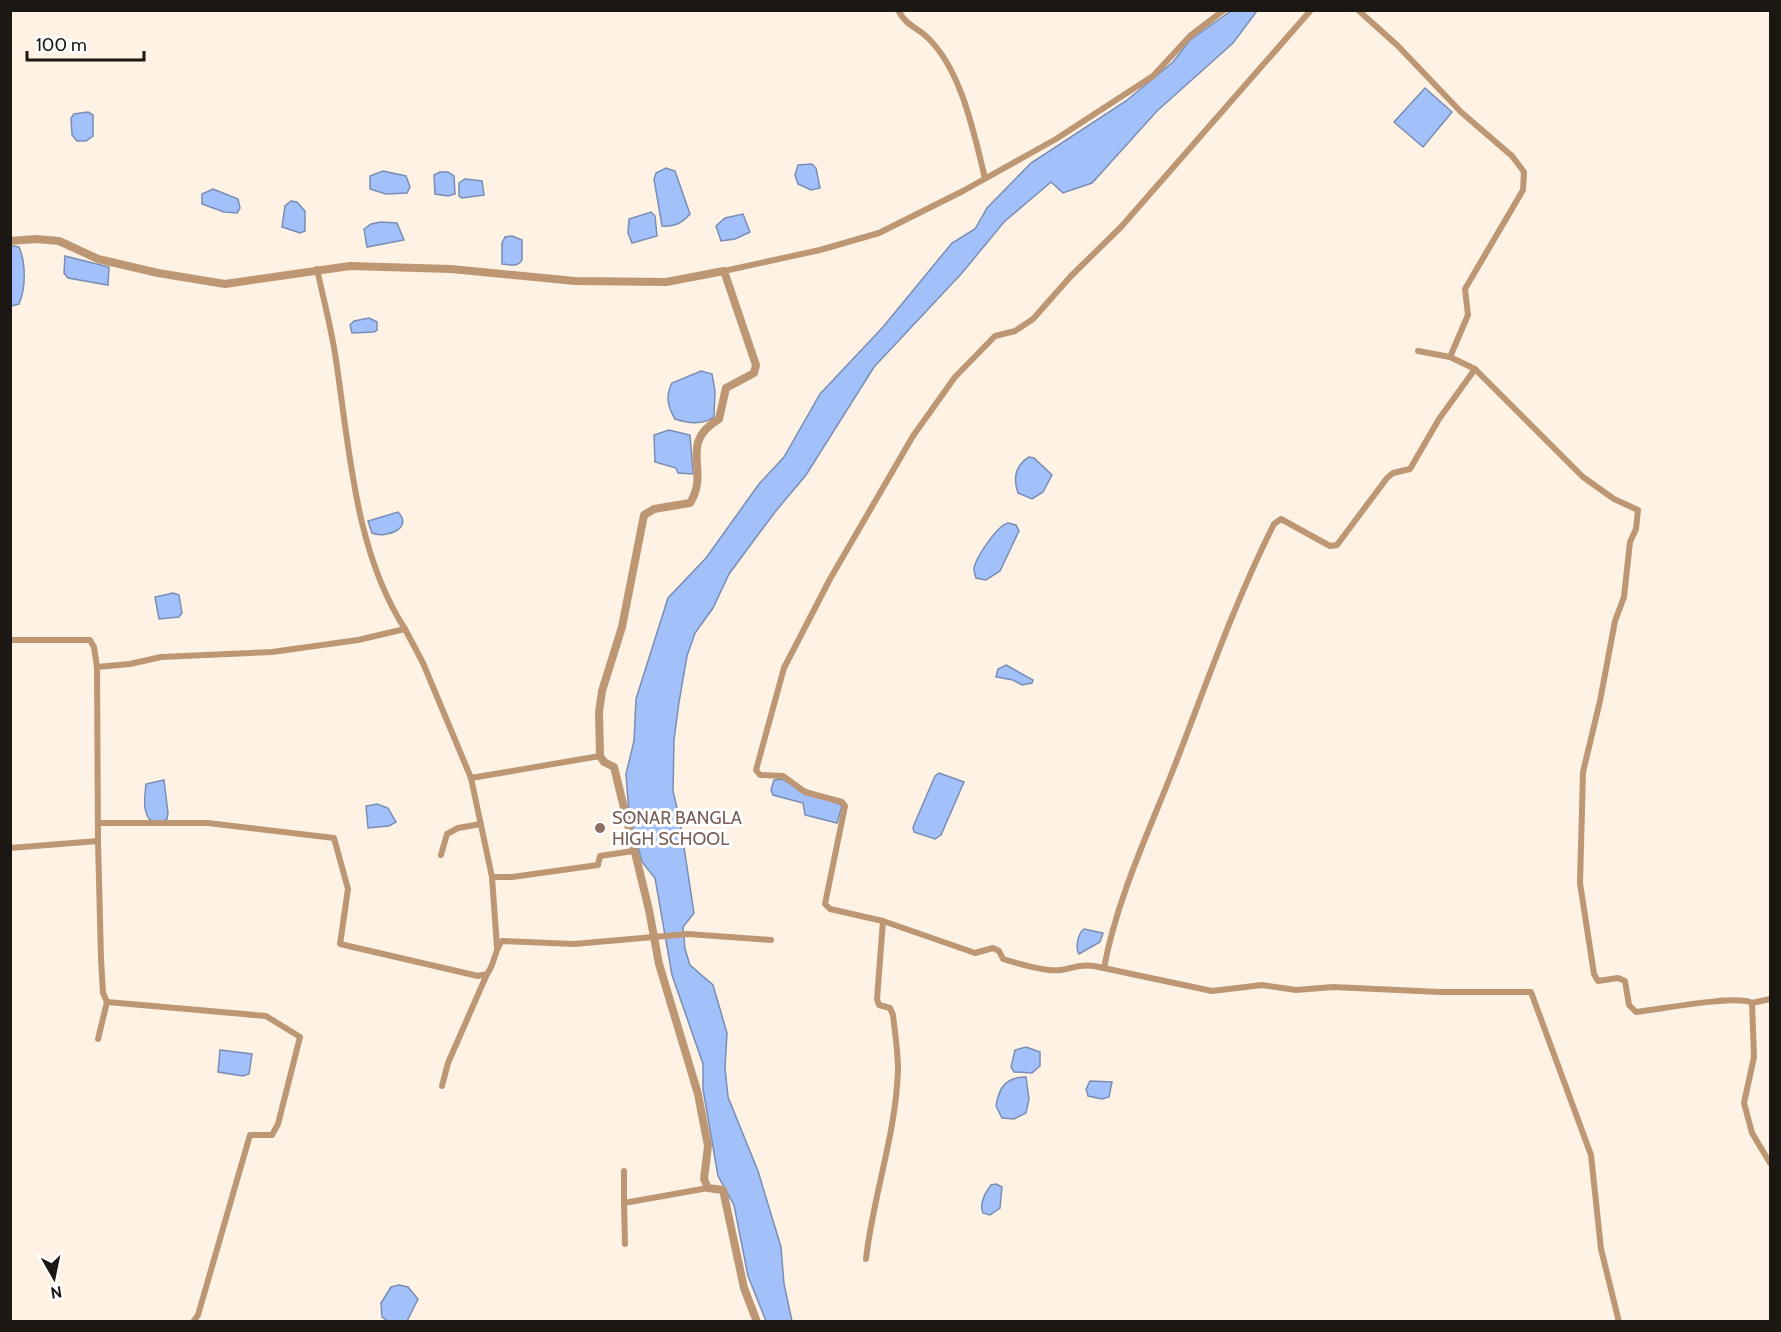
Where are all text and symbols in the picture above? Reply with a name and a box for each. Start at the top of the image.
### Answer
scale bar [27,24,144,62]
text: 100 m [36,34,87,56]
place label: SONAR BANGLA HIGH SCHOOL [612,807,742,850]
marker: SONAR BANGLA HIGH SCHOOL [593,821,607,835]
north arrow [24,1248,84,1308]
text: N [49,1282,63,1303]

